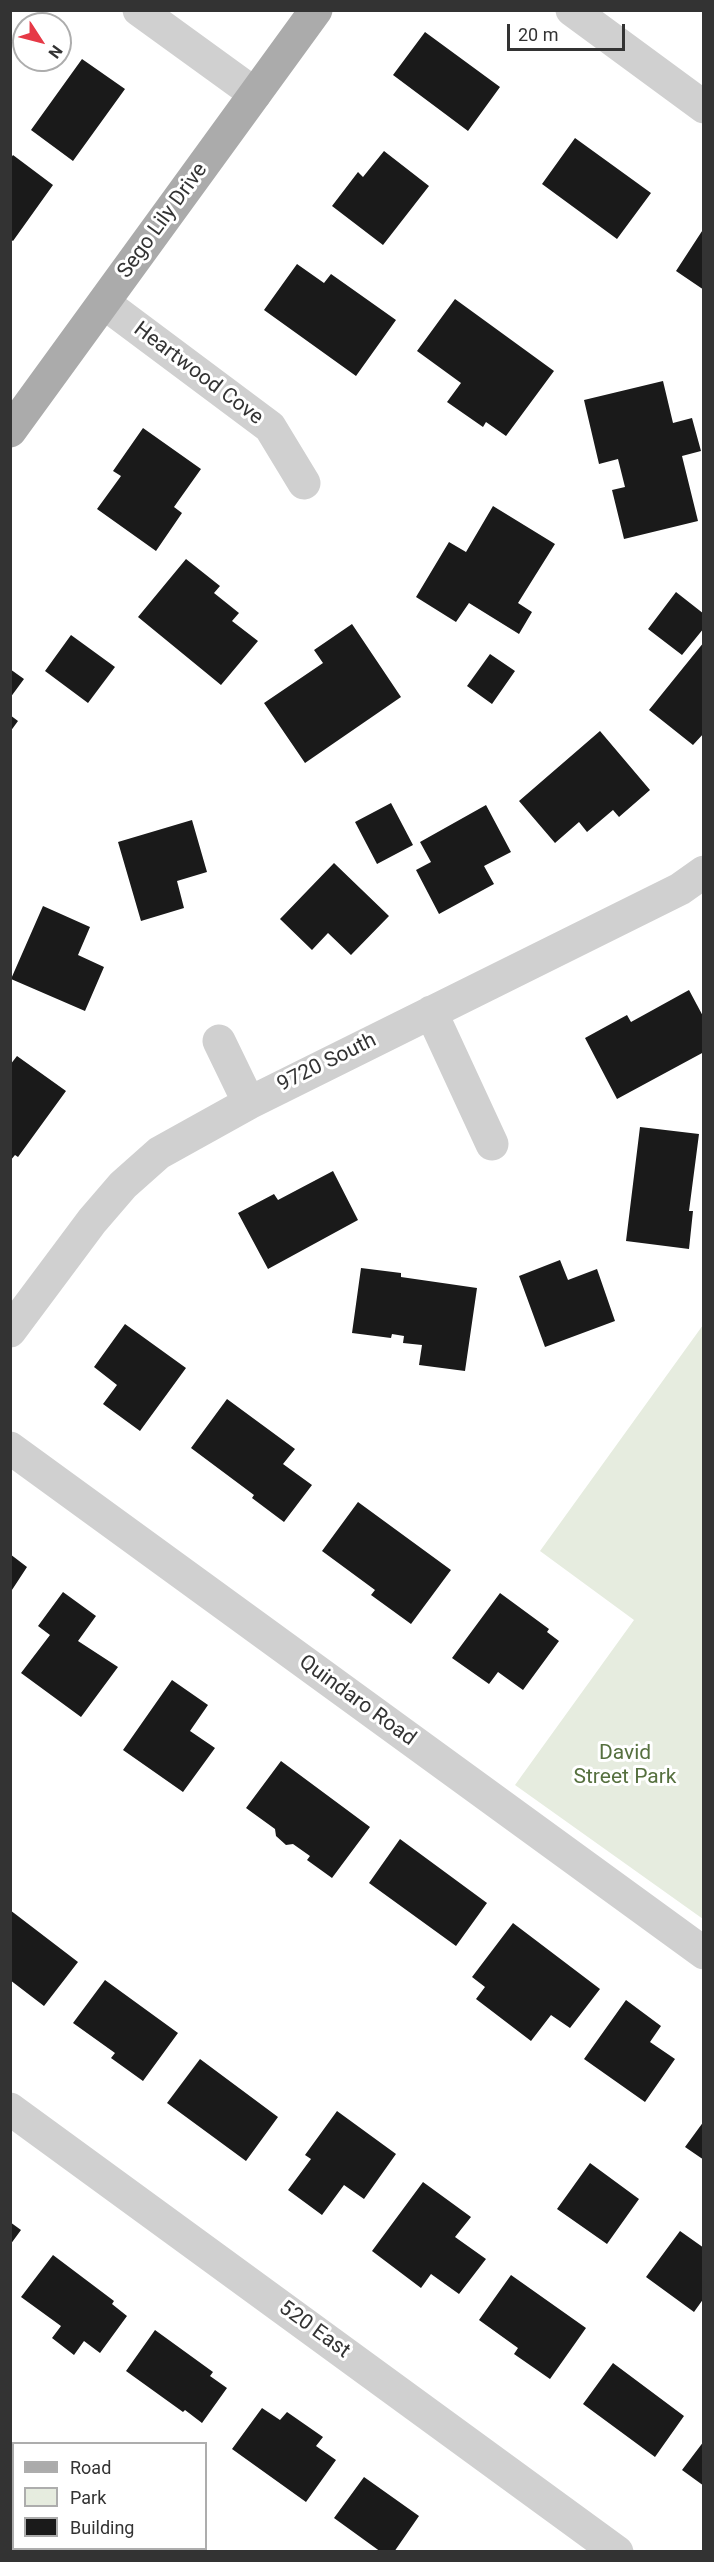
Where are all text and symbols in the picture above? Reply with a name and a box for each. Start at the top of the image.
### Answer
north arrow [12,12,72,72]
scale bar [510,12,628,50]
text: 20 m [518,24,558,45]
text: N [44,42,66,62]
street label: Sego Lily Drive [113,158,213,284]
street label: Heartwood Cove [128,317,268,431]
street label: 9720 South [273,1028,381,1098]
street label: Quindaro Road [294,1650,420,1752]
park label: David Street Park [574,1741,676,1791]
street label: 520 East [274,2296,354,2364]
legend [12,2442,207,2550]
text: Road [70,2457,111,2478]
text: Park [70,2487,106,2508]
text: Building [70,2517,134,2538]

